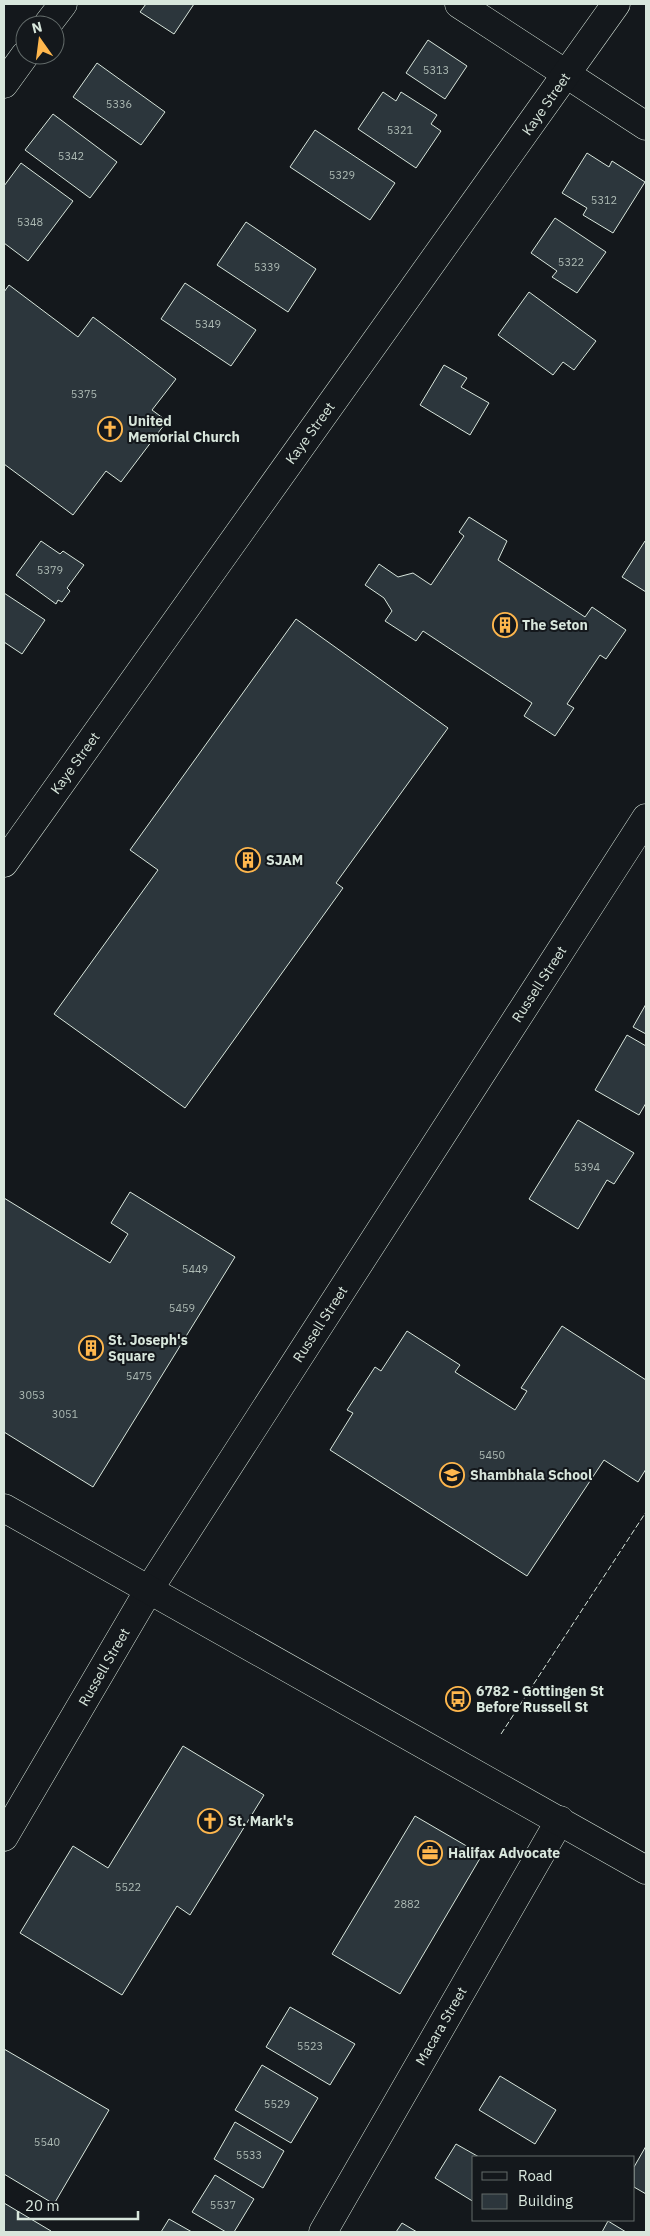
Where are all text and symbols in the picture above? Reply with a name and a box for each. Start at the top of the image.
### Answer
north arrow [15,15,65,65]
text: N [30,17,44,37]
house number: 5313 [423,63,449,77]
street label: Kaye Street [518,69,574,139]
house number: 5336 [106,97,132,111]
house number: 5321 [387,123,414,137]
house number: 5342 [58,149,84,163]
house number: 5329 [329,168,355,182]
house number: 5312 [591,193,617,207]
house number: 5348 [17,215,43,229]
house number: 5322 [558,255,584,269]
house number: 5339 [254,260,280,274]
house number: 5349 [195,317,221,331]
house number: 5375 [71,387,97,401]
street label: Kaye Street [281,398,339,468]
place label: United Memorial Church [128,412,240,446]
church icon: United Memorial Church [97,416,123,442]
house number: 5379 [37,563,63,577]
building icon: The Seton [492,612,518,638]
place label: The Seton [522,616,588,634]
street label: Kaye Street [46,728,104,798]
building icon: SJAM [235,847,261,873]
place label: SJAM [266,851,303,869]
street label: Russell Street [508,942,570,1026]
house number: 5394 [574,1160,601,1174]
house number: 5449 [182,1262,208,1276]
street label: Russell Street [289,1282,351,1366]
house number: 5459 [169,1301,195,1315]
place label: St. Joseph's Square [108,1331,188,1365]
building icon: St. Joseph's Square [78,1335,104,1361]
house number: 5475 [126,1369,152,1383]
house number: 3053 [19,1388,45,1402]
house number: 3051 [52,1407,79,1421]
house number: 5450 [479,1448,505,1462]
school or university icon: Shambhala School [439,1462,465,1488]
place label: Shambhala School [470,1466,592,1484]
street label: Russell Street [74,1625,134,1709]
place label: 6782 - Gottingen St Before Russell St [476,1682,604,1716]
bus stop icon: 6782 - Gottingen St Before Russell St [445,1686,471,1712]
church icon: St. Mark's [197,1808,223,1834]
place label: St. Mark's [228,1812,294,1830]
office icon: Halifax Advocate [417,1840,443,1866]
place label: Halifax Advocate [448,1844,560,1862]
house number: 5522 [115,1880,141,1894]
house number: 2882 [394,1897,420,1911]
street label: Macara Street [411,1983,471,2068]
house number: 5523 [297,2039,323,2053]
house number: 5529 [264,2097,290,2111]
house number: 5540 [34,2135,60,2149]
house number: 5533 [236,2148,262,2162]
legend [472,2156,635,2221]
text: Road [518,2166,553,2185]
scale bar [18,2188,138,2220]
text: Building [518,2191,573,2210]
text: 20 m [25,2196,60,2215]
house number: 5537 [210,2198,236,2212]

